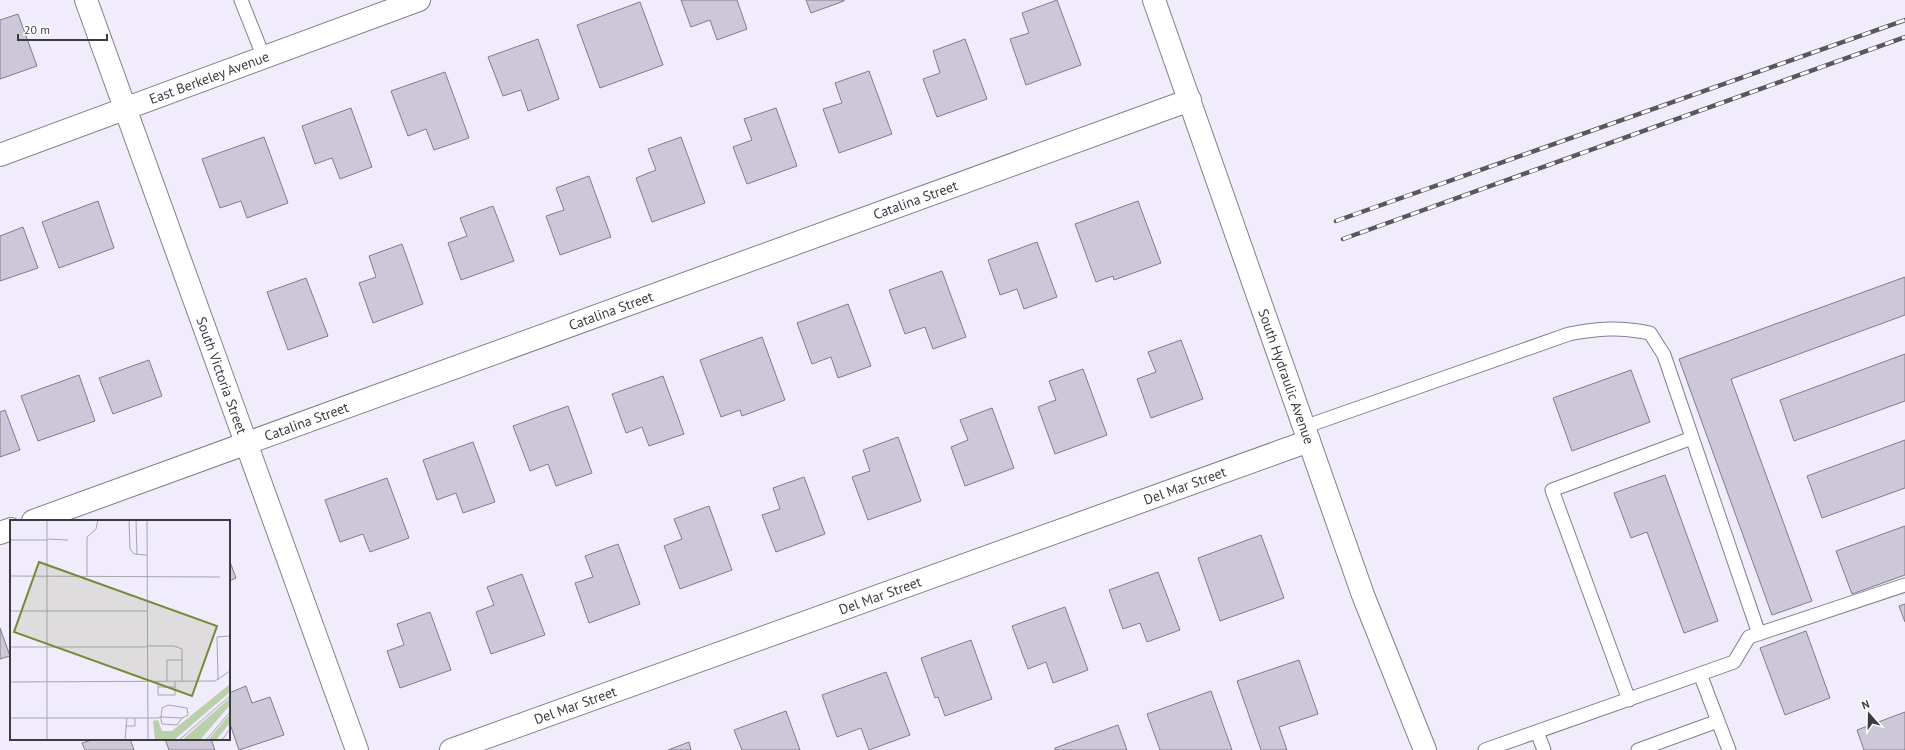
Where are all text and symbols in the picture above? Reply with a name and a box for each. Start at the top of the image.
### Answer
scale bar [18,16,107,42]
text: 20 m [24,22,50,37]
street label: East Berkeley Avenue [147,47,272,108]
street label: Catalina Street [871,176,960,223]
street label: Catalina Street [566,287,656,334]
street label: South Hydraulic Avenue [1254,306,1318,447]
street label: South Victoria Street [192,314,251,437]
street label: Catalina Street [262,398,351,445]
street label: Del Mar Street [1141,463,1229,509]
inset map [10,520,230,740]
street label: Del Mar Street [836,572,924,619]
street label: Del Mar Street [531,682,619,728]
north arrow [1849,694,1889,734]
text: N [1860,697,1871,712]

